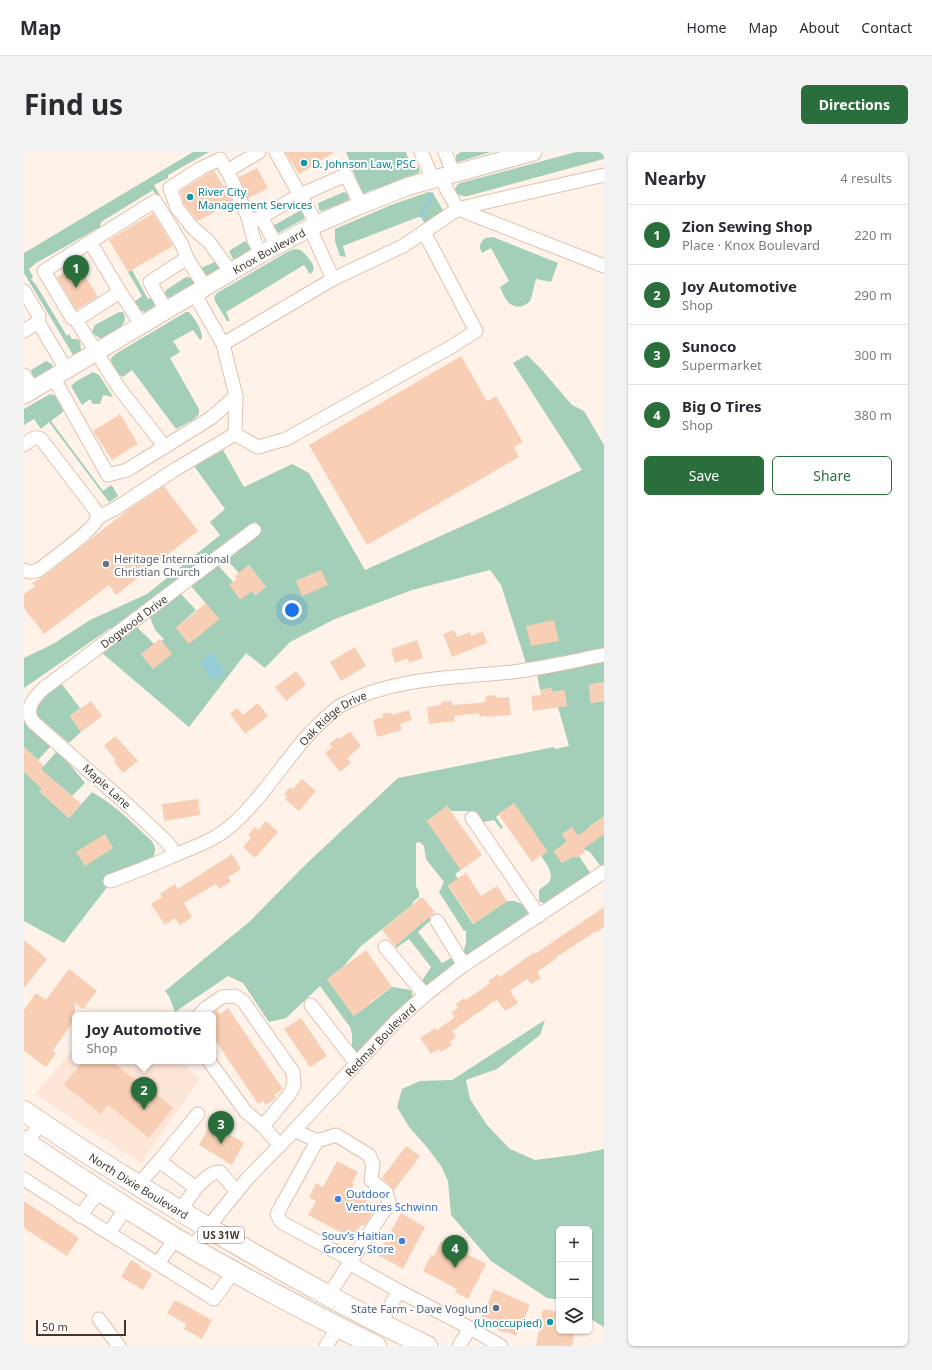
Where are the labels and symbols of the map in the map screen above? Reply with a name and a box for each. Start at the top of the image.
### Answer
place label: D. Johnson Law, PSC [312,156,416,171]
marker: D. Johnson Law, PSC [299,158,309,168]
place label: River City Management Services [198,184,312,212]
marker: River City Management Services [185,192,195,202]
street label: Knox Boulevard [229,224,308,277]
pin: 1 [63,255,89,288]
place label: Heritage International Christian Church [114,551,229,579]
marker: Heritage International Christian Church [101,559,111,569]
street label: Dogwood Drive [97,591,170,651]
your location [282,600,302,620]
street label: Oak Ridge Drive [295,687,369,748]
street label: Maple Lane [80,760,134,812]
street label: Redmar Boulevard [341,1000,418,1079]
pin: 2 [131,1077,157,1110]
pin: 3 [208,1111,234,1144]
street label: North Dixie Boulevard [86,1149,191,1222]
place label: Outdoor Ventures Schwinn [346,1186,438,1214]
marker: Outdoor Ventures Schwinn [333,1194,343,1204]
road number: US 31W [198,1227,244,1243]
place label: Souv’s Haitian Grocery Store [322,1228,394,1256]
pin: 4 [442,1235,468,1268]
marker: Souv’s Haitian Grocery Store [397,1236,407,1246]
place label: State Farm - Dave Voglund [351,1301,488,1316]
marker: State Farm - Dave Voglund [491,1303,501,1313]
place label: (Unoccupied) [474,1315,542,1330]
marker: (Unoccupied) [545,1317,555,1327]
scale bar [36,1318,126,1337]

